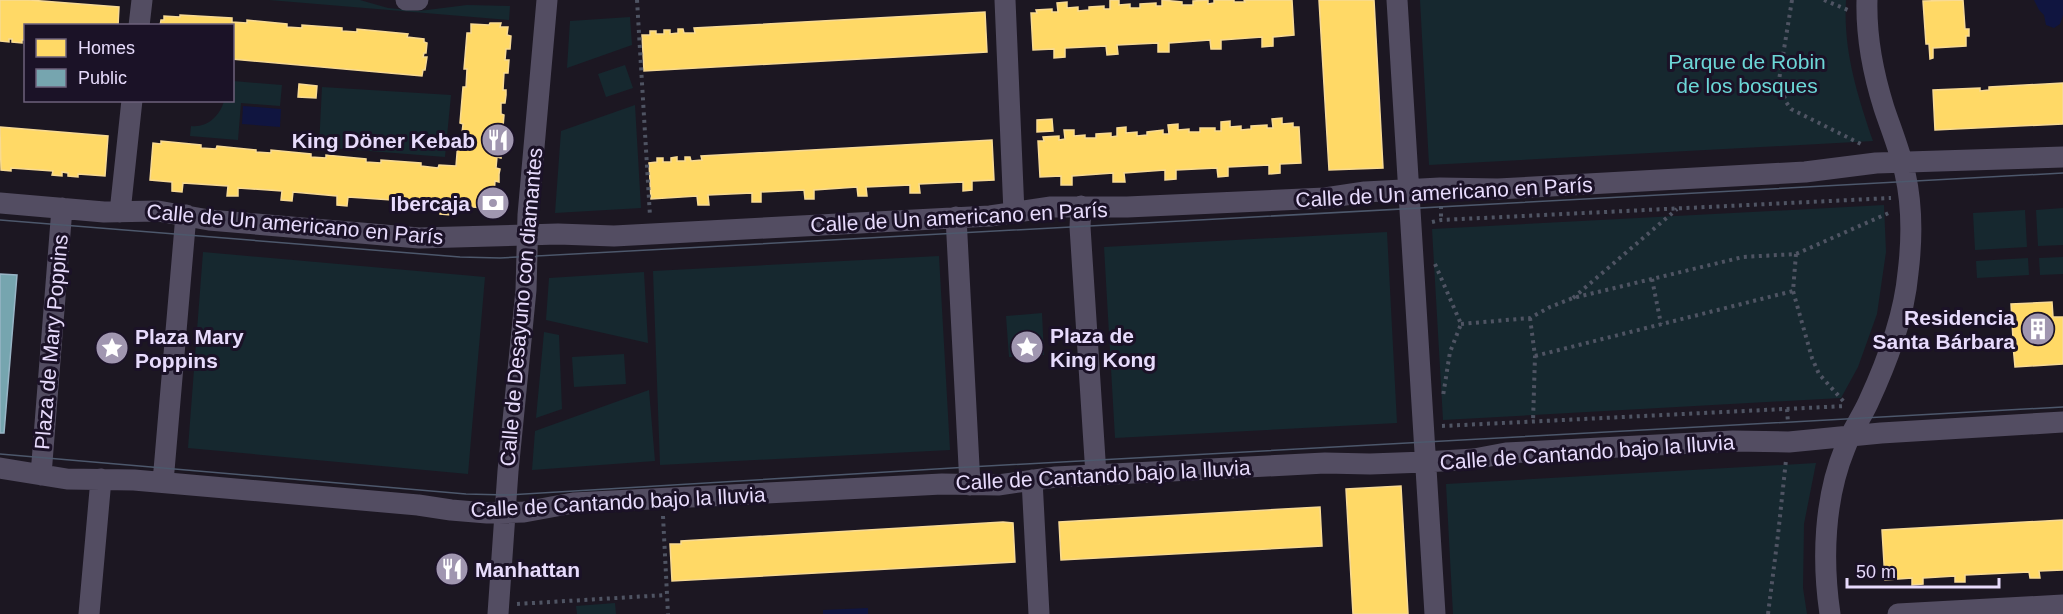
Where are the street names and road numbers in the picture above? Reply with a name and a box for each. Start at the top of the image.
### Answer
street label: Calle de Desayuno con diamantes [496,147,546,467]
street label: Calle de Un americano en París [1295,173,1593,211]
street label: Calle de Un americano en París [810,198,1108,236]
street label: Calle de Un americano en París [146,200,444,248]
street label: Plaza de Mary Poppins [30,233,72,451]
street label: Calle de Cantando bajo la lluvia [1439,430,1735,474]
street label: Calle de Cantando bajo la lluvia [955,456,1251,494]
street label: Calle de Cantando bajo la lluvia [470,483,766,521]

